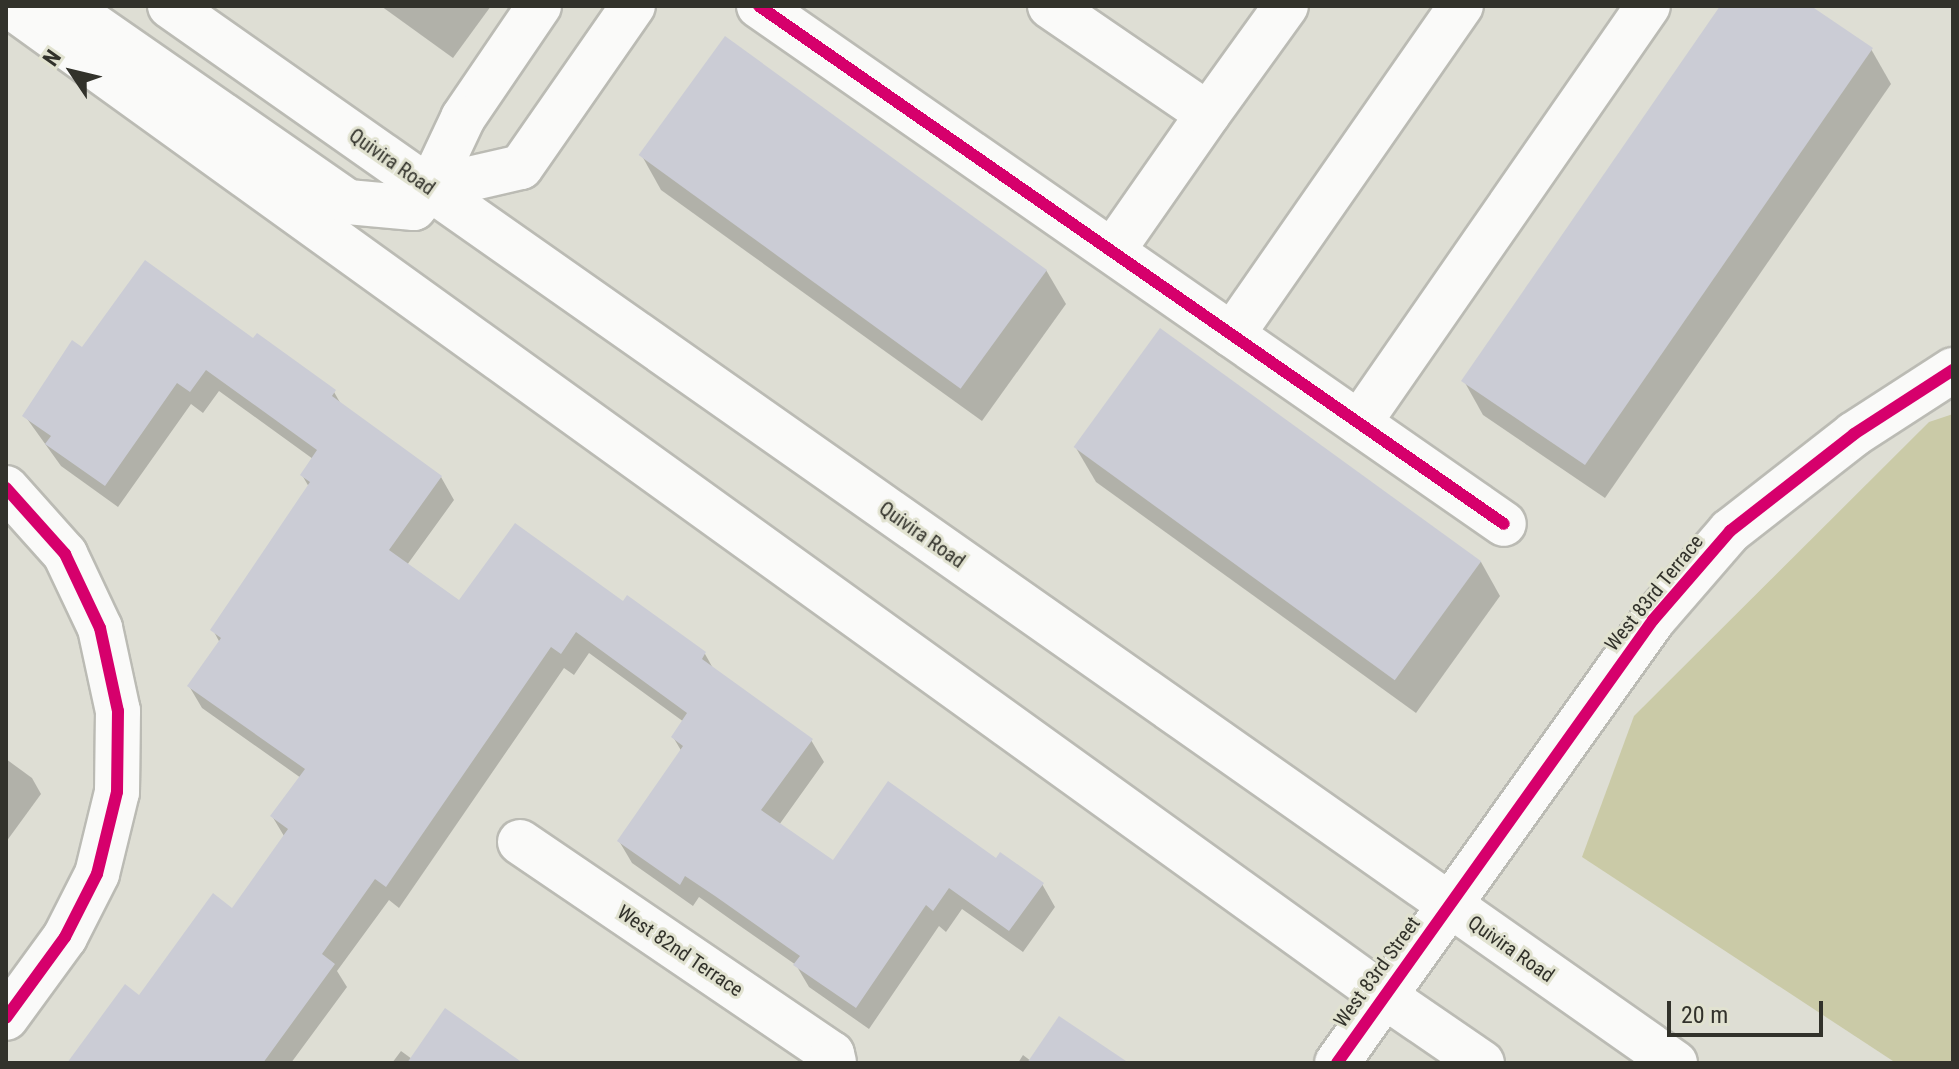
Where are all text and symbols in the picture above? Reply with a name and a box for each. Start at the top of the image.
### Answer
north arrow [32,32,112,112]
text: N [38,45,66,71]
street label: Quivira Road [344,124,440,200]
street label: Quivira Road [874,497,970,573]
street label: West 83rd Terrace [1600,530,1708,656]
street label: West 82nd Terrace [612,900,748,1002]
street label: Quivira Road [1463,911,1559,987]
street label: West 83rd Street [1329,912,1425,1032]
scale bar [1671,985,1827,1035]
text: 20 m [1681,1001,1728,1029]

